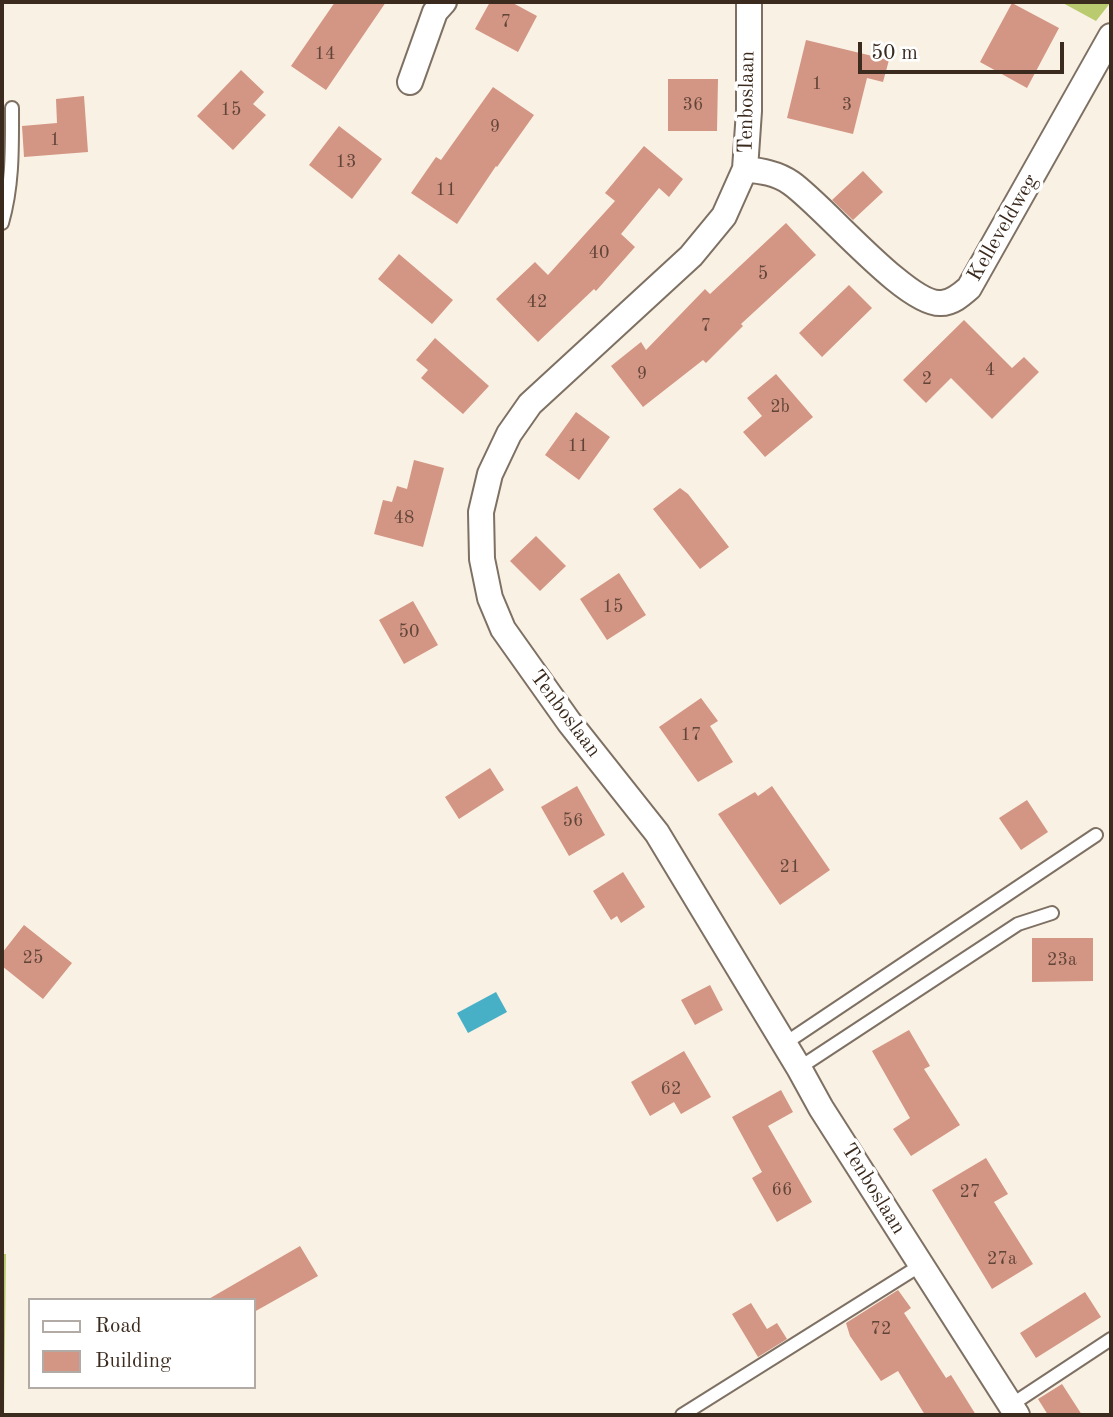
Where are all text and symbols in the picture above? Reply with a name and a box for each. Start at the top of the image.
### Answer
house number: 7 [501,11,511,33]
scale bar [861,28,1068,72]
house number: 14 [315,43,335,65]
text: 50 m [871,43,918,64]
street label: Tenboslaan [734,50,760,154]
house number: 1 [812,73,822,95]
house number: 36 [683,94,703,116]
house number: 3 [842,94,852,116]
house number: 15 [221,99,241,121]
house number: 9 [490,116,500,138]
house number: 1 [50,129,60,151]
house number: 13 [336,151,356,173]
street label: Kelleveldweg [962,170,1044,286]
house number: 11 [436,179,456,201]
house number: 40 [589,242,609,264]
house number: 5 [758,263,768,285]
house number: 42 [527,291,547,313]
house number: 7 [701,315,711,337]
house number: 4 [985,359,995,381]
house number: 9 [637,363,647,385]
house number: 2 [922,368,932,390]
house number: 2b [770,396,790,418]
house number: 11 [568,435,588,457]
house number: 48 [394,507,414,529]
house number: 15 [603,596,623,618]
house number: 50 [399,621,419,643]
street label: Tenboslaan [524,665,606,763]
house number: 17 [681,724,701,746]
house number: 56 [563,810,583,832]
house number: 21 [780,856,800,878]
house number: 25 [23,947,43,969]
house number: 23a [1047,949,1077,971]
house number: 62 [661,1078,681,1100]
street label: Tenboslaan [835,1139,911,1239]
house number: 66 [772,1179,792,1201]
house number: 27 [960,1181,980,1203]
house number: 27a [987,1248,1017,1270]
legend [28,1298,256,1389]
text: Road [95,1316,142,1337]
house number: 72 [871,1318,891,1340]
text: Building [95,1351,171,1372]

